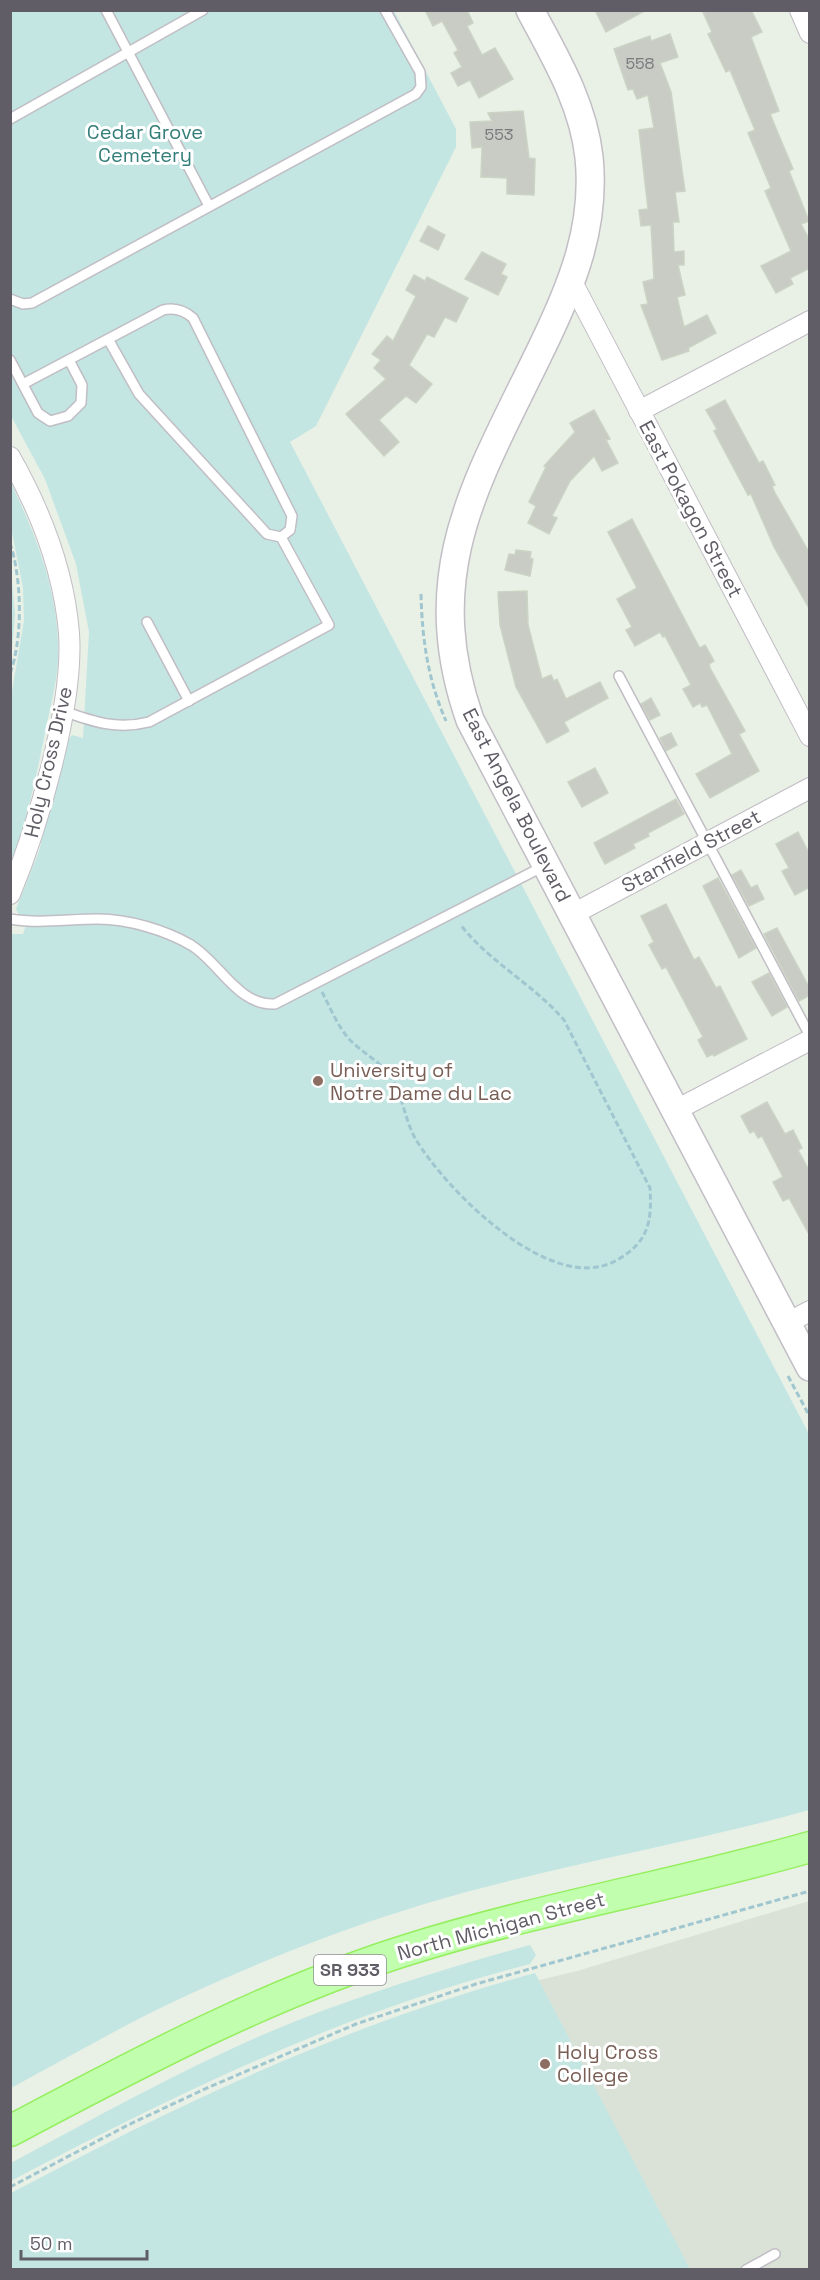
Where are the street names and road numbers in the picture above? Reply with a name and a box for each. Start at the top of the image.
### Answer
street label: East Pokagon Street [633,416,749,602]
street label: Holy Cross Drive [18,684,78,840]
street label: East Angela Boulevard [457,704,577,906]
street label: Stanfield Street [617,803,765,899]
street label: North Michigan Street [394,1886,608,1966]
road number: SR 933 [314,1955,386,1985]

